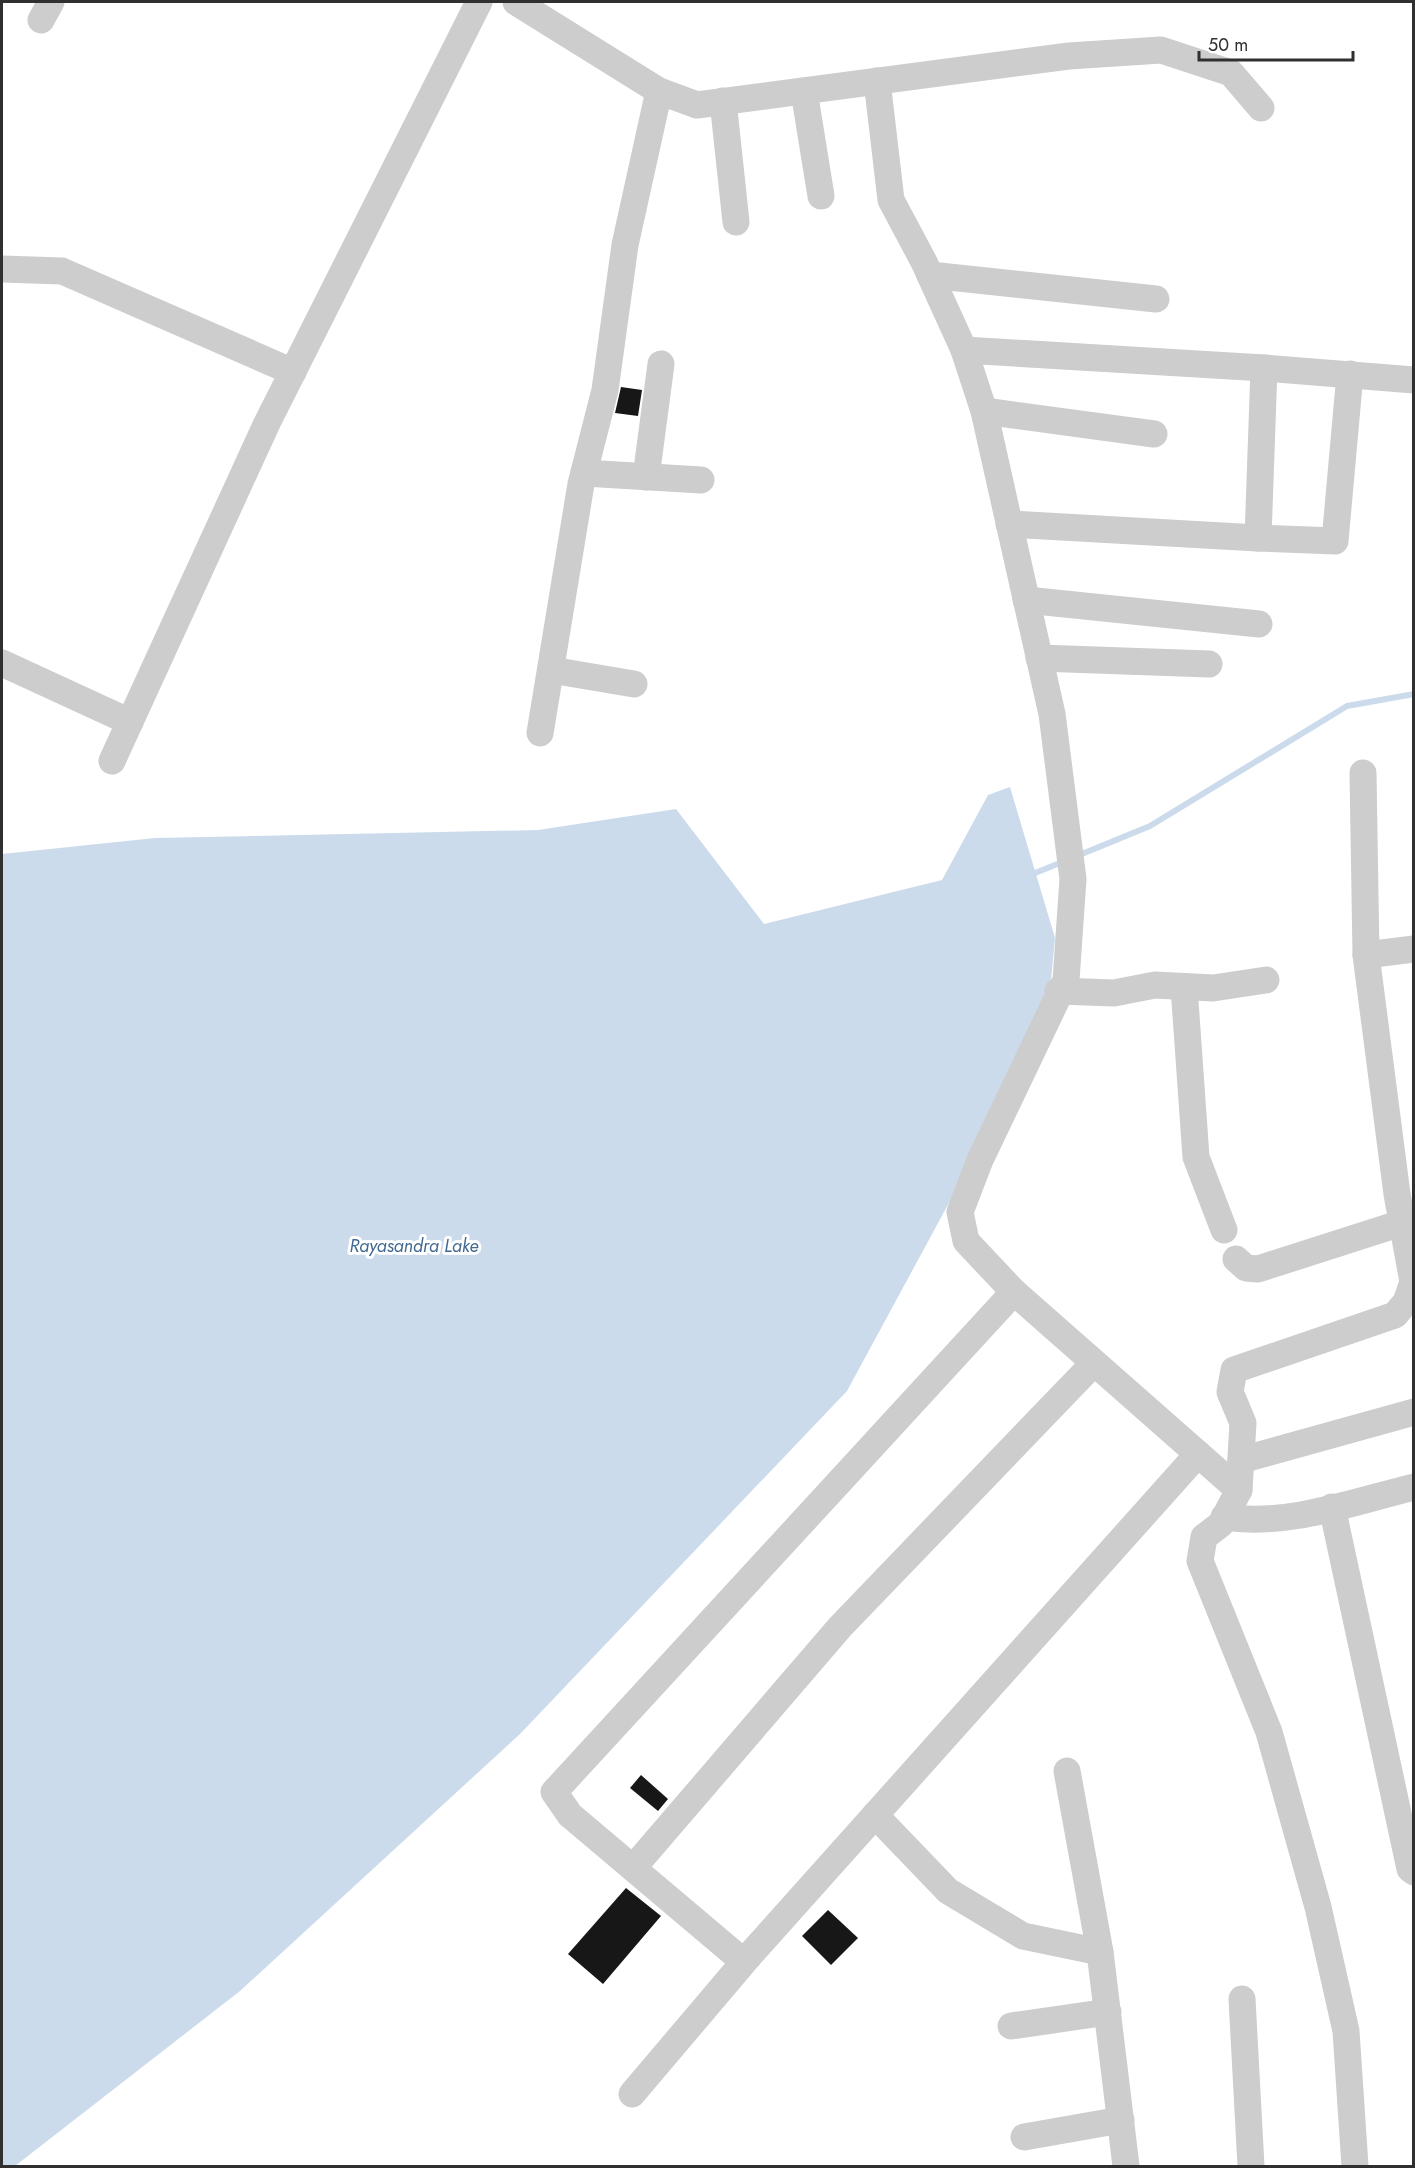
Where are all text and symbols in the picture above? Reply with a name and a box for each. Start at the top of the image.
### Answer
scale bar [1199,24,1354,62]
text: 50 m [1208,32,1248,58]
water label: Rayasandra Lake [350,1233,479,1259]

